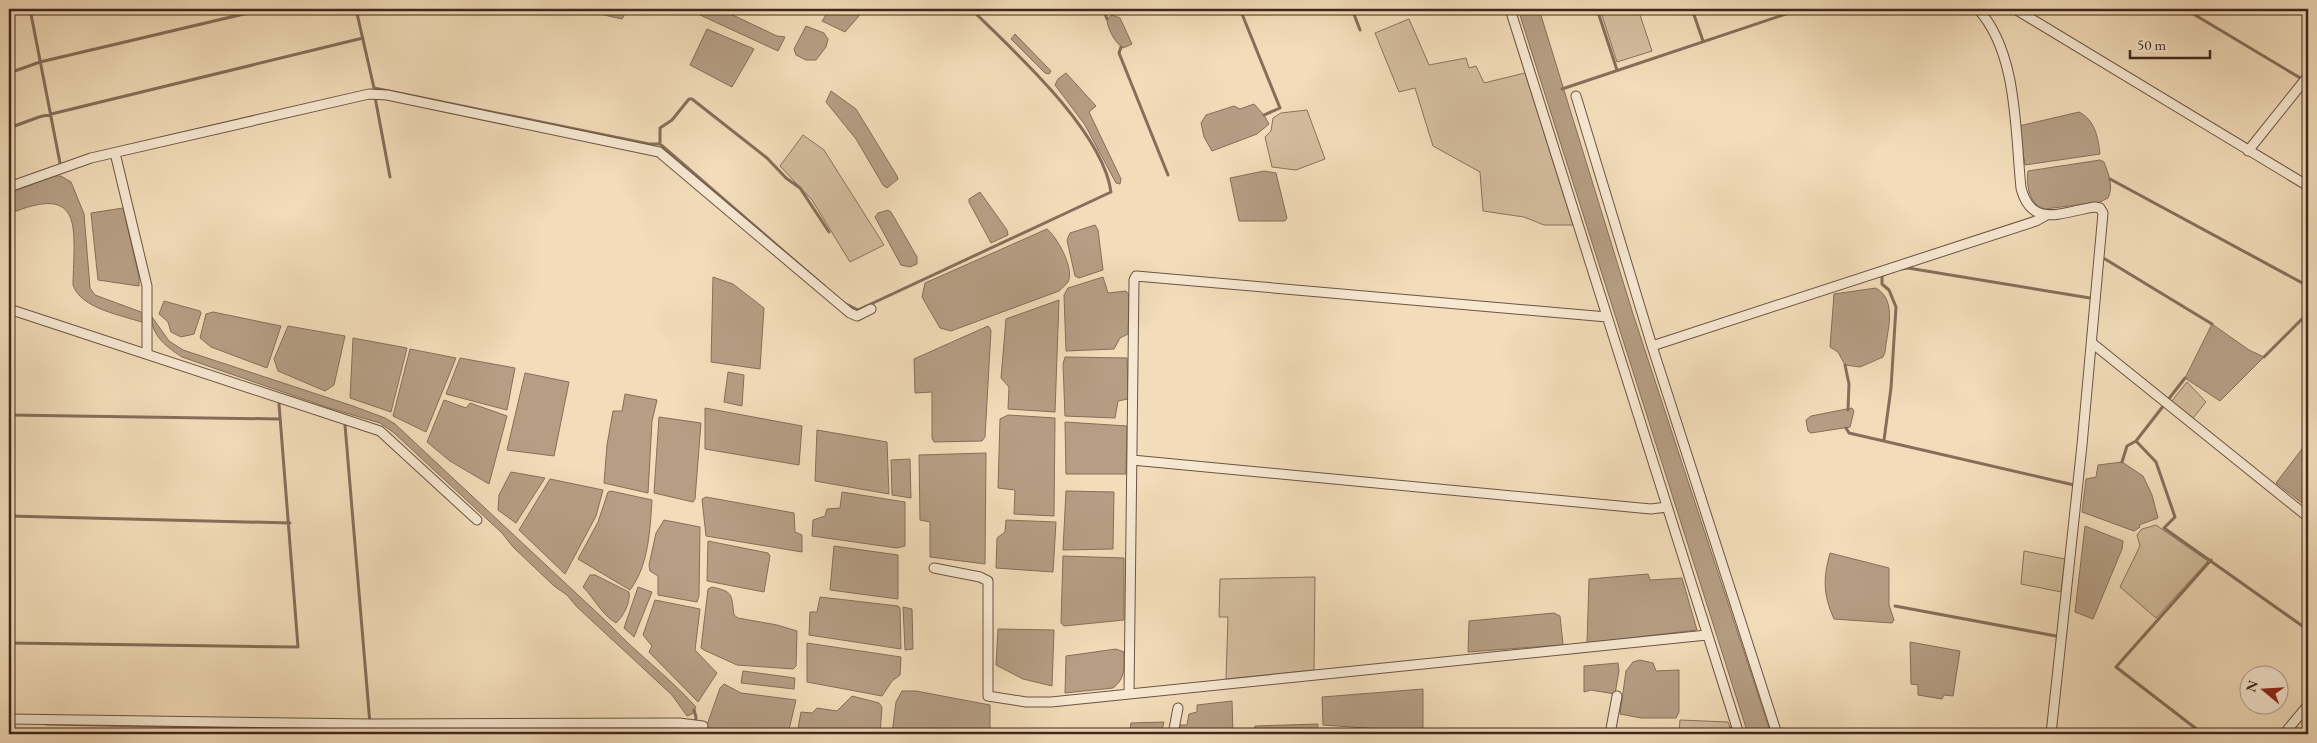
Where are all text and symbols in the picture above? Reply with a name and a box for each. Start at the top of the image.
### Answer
scale bar [2130,28,2210,60]
text: 50 m [2137,35,2166,54]
north arrow [2240,666,2290,716]
text: N [2241,677,2262,694]

